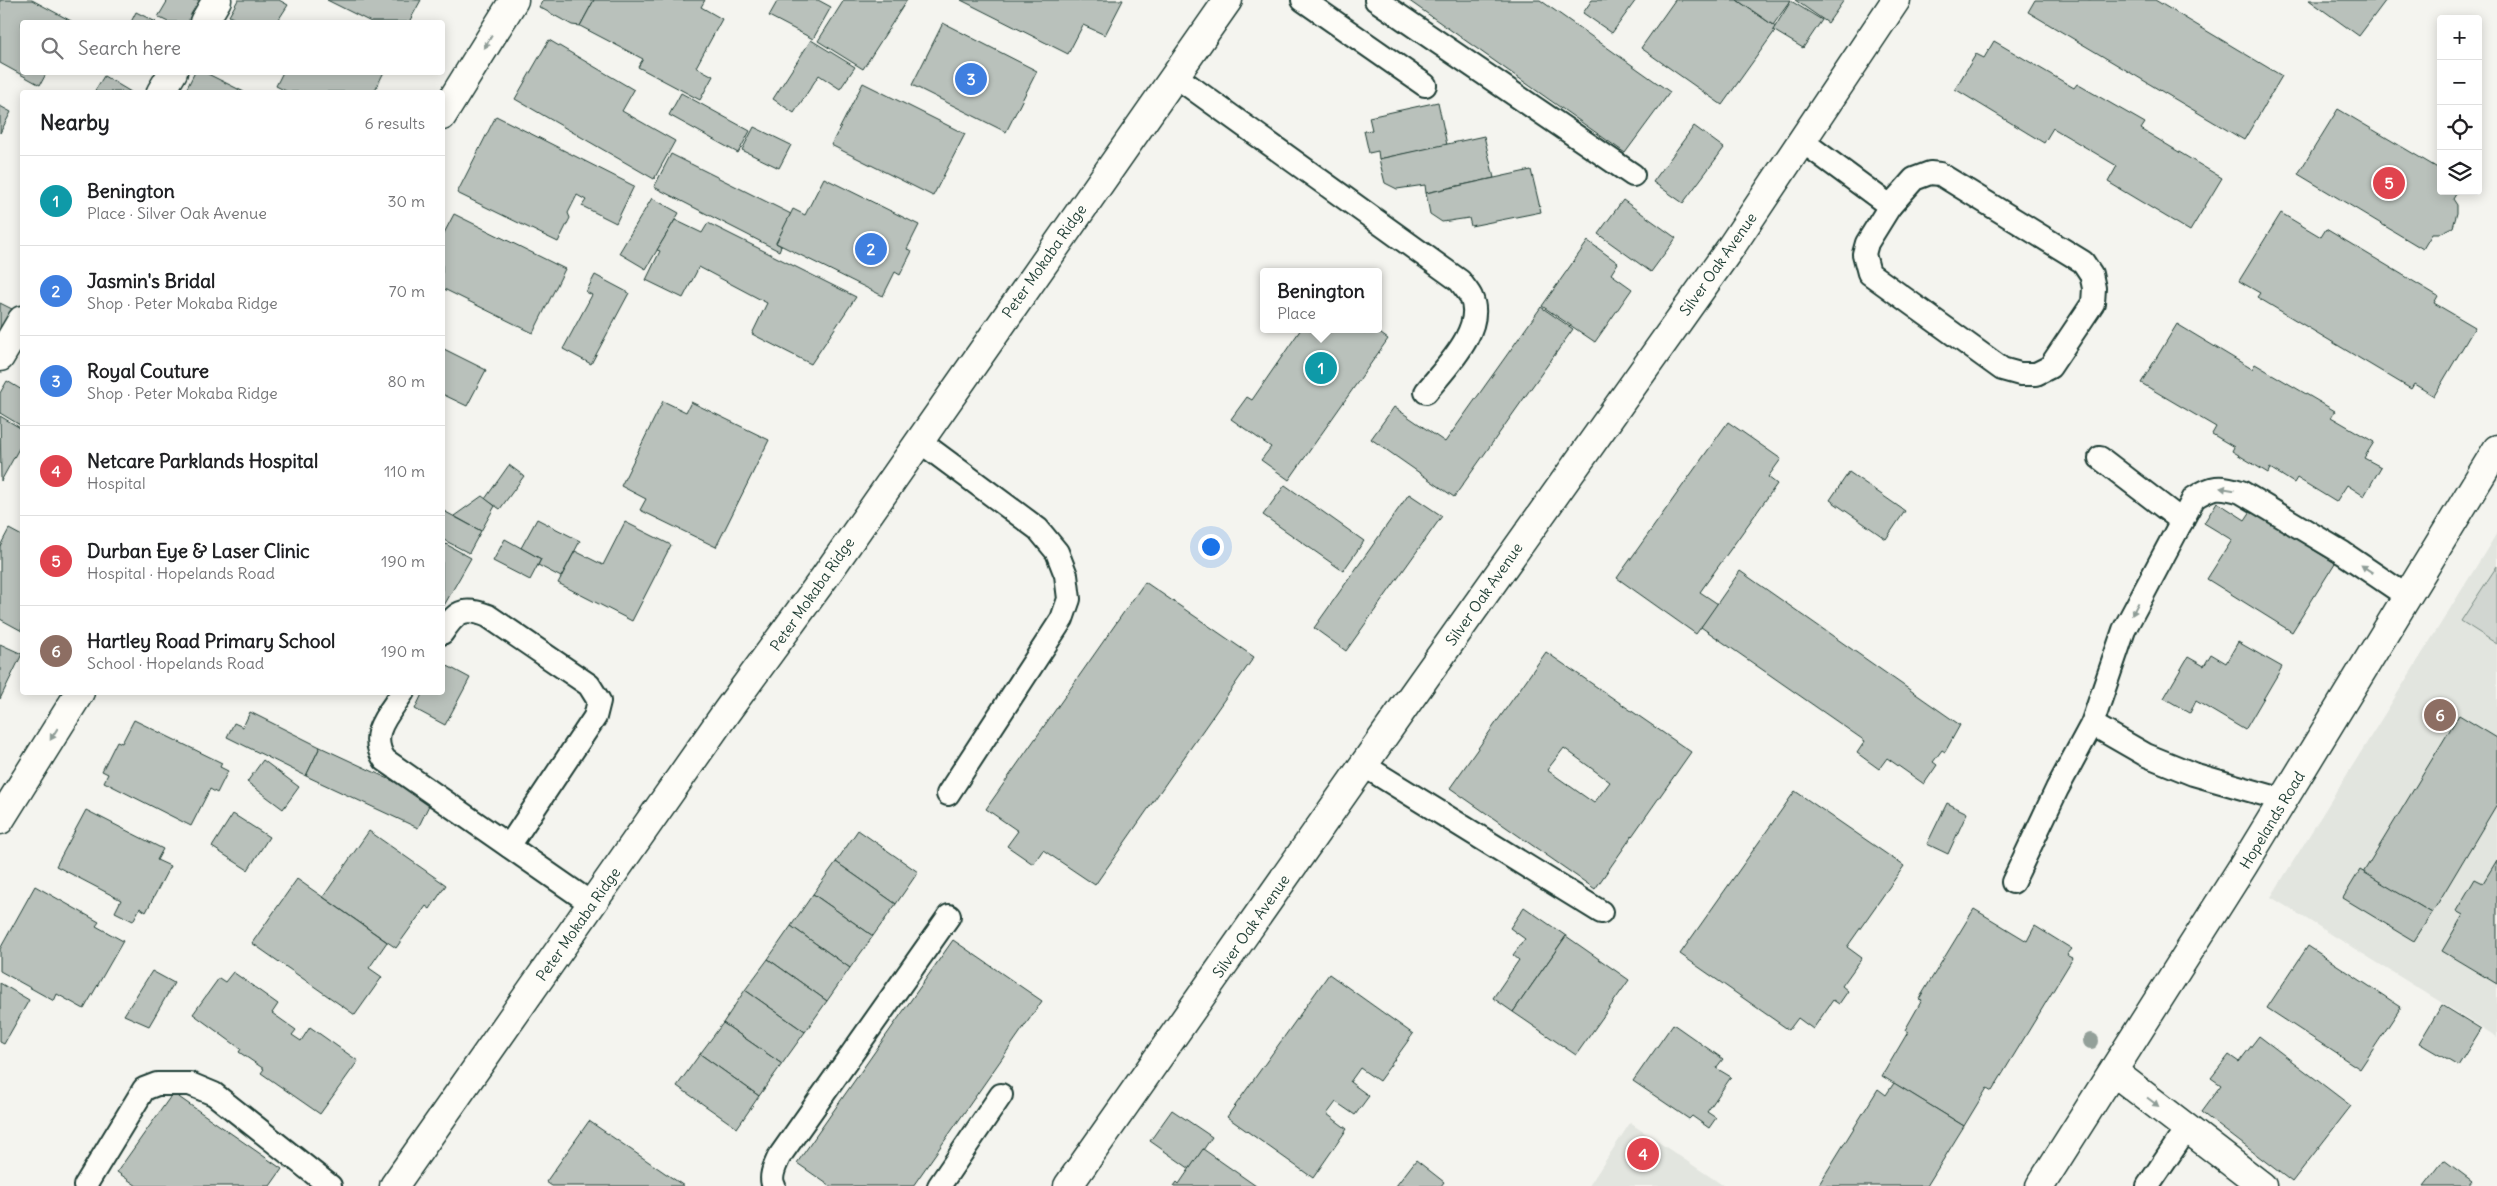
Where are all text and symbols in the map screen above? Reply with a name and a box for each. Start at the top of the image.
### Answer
map controls [2437,15,2482,195]
button: + [2437,15,2482,60]
search box [20,20,445,75]
icon: search [38,34,66,62]
one-way arrow [484,35,493,48]
text: Search here [78,36,181,60]
pin: 3 [955,60,987,98]
button: − [2437,60,2482,105]
button: locate [2437,105,2482,150]
text: Nearby [40,109,110,136]
text: 6 results [364,113,425,133]
button: layers [2437,150,2482,195]
pin: 5 [2373,164,2405,202]
text: Benington [87,179,175,203]
text: 1 [53,191,59,211]
text: 30 m [388,191,425,211]
street label: Peter Mokaba Ridge [998,201,1090,321]
text: Place · Silver Oak Avenue [87,203,267,223]
street label: Silver Oak Avenue [1675,209,1761,319]
pin: 2 [855,230,887,268]
popup [1260,268,1382,333]
text: Jasmin's Bridal [87,269,215,293]
text: Benington [1277,279,1365,303]
text: 2 [52,281,60,301]
text: 70 m [389,281,425,301]
text: Shop · Peter Mokaba Ridge [87,293,278,313]
text: Place [1277,303,1316,323]
pin: 1 [1305,349,1337,387]
text: Royal Couture [87,359,209,383]
text: 3 [51,371,61,391]
text: 80 m [387,371,425,391]
text: Shop · Peter Mokaba Ridge [87,383,278,403]
text: Netcare Parklands Hospital [87,449,318,473]
text: 4 [51,461,61,481]
text: 110 m [384,461,425,481]
text: Hospital [87,473,146,493]
one-way arrow [2219,484,2235,492]
street label: Peter Mokaba Ridge [766,534,858,654]
your location [1198,534,1224,560]
text: Durban Eye & Laser Clinic [87,539,310,563]
street label: Silver Oak Avenue [1441,539,1527,649]
text: 5 [51,551,61,571]
text: 190 m [381,551,425,571]
text: Hospital · Hopelands Road [87,563,275,583]
one-way arrow [2361,564,2374,574]
one-way arrow [2131,602,2139,617]
text: Hartley Road Primary School [87,629,335,653]
text: 6 [51,641,61,661]
text: 190 m [381,641,425,661]
text: School · Hopelands Road [87,653,264,673]
pin: 6 [2424,696,2456,734]
one-way arrow [49,727,59,740]
street label: Hopelands Road [2235,767,2309,872]
street label: Peter Mokaba Ridge [532,864,624,984]
street label: Silver Oak Avenue [1208,871,1294,981]
one-way arrow [2146,1096,2159,1107]
pin: 4 [1627,1135,1659,1173]

